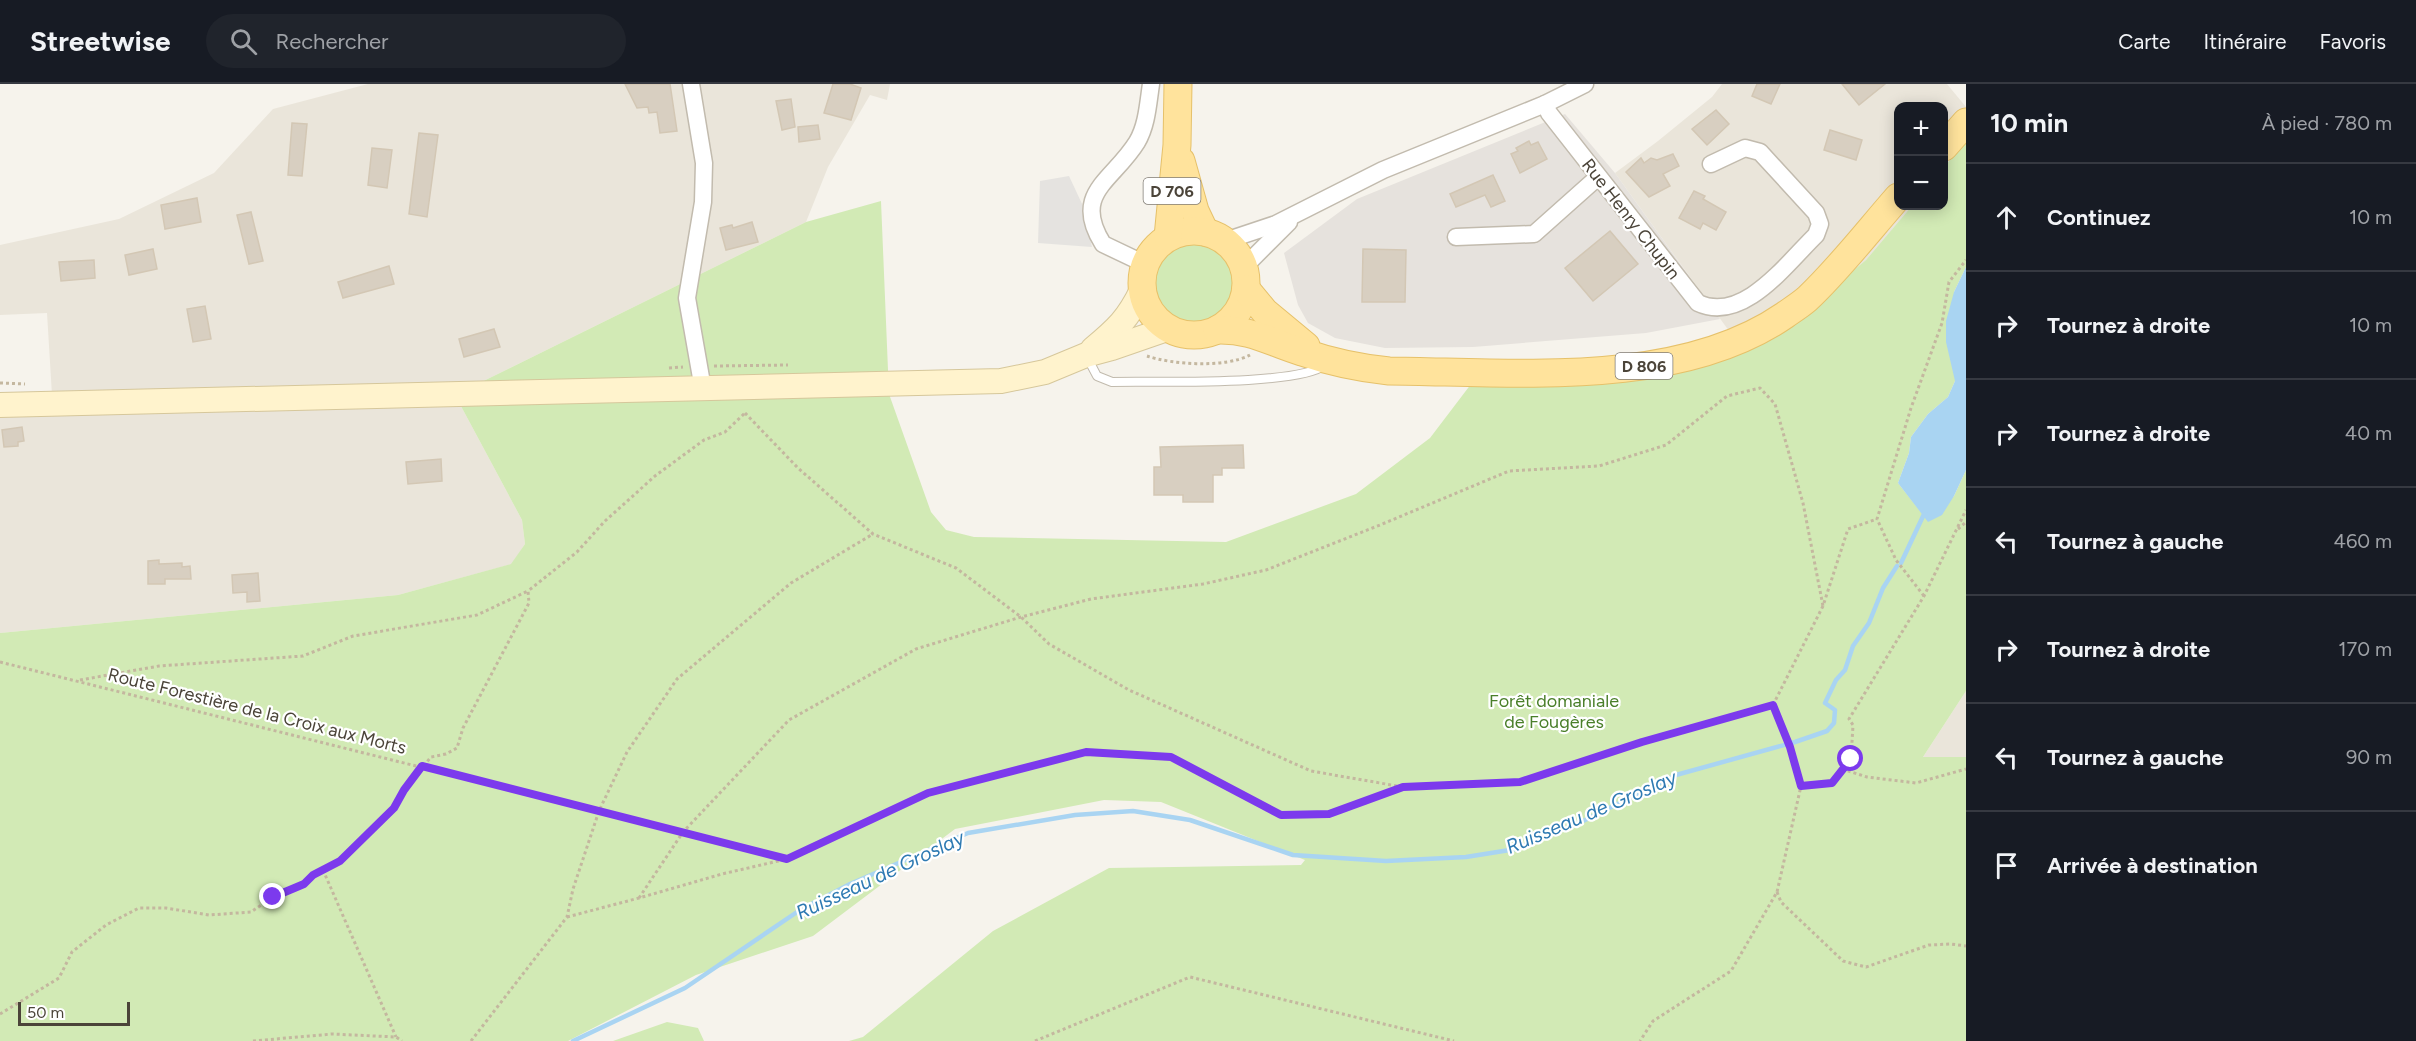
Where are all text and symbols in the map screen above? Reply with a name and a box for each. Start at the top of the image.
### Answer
search box [206,14,626,68]
text: Streetwise [30,24,170,58]
icon: search [227,25,260,58]
text: Rechercher [275,28,388,55]
text: Carte [2118,29,2171,54]
text: Itinéraire [2204,29,2287,54]
text: Favoris [2320,29,2386,54]
map controls [1894,102,1948,210]
button: + [1894,102,1948,156]
text: 10 min [1990,107,2068,139]
text: À pied · 780 m [2262,111,2392,135]
street label: Rue Henry Chupin [1577,154,1685,284]
button: − [1894,156,1948,210]
road number: D 706 [1144,178,1200,204]
icon: ahead [1990,201,2023,234]
text: Continuez [2047,204,2151,231]
text: 10 m [2349,205,2392,229]
icon: right [1990,309,2023,342]
text: Tournez à droite [2047,312,2210,339]
text: 10 m [2349,313,2392,337]
road number: D 806 [1616,353,1672,379]
icon: right [1990,417,2023,450]
text: Tournez à droite [2047,420,2210,447]
text: 40 m [2345,421,2392,445]
icon: left [1990,525,2023,558]
text: Tournez à gauche [2047,528,2223,555]
text: 460 m [2333,529,2392,553]
icon: right [1990,633,2023,666]
text: Tournez à droite [2047,636,2210,663]
text: 170 m [2338,637,2392,661]
street label: Route Forestière de la Croix aux Morts [106,663,408,759]
park label: Forêt domaniale de Fougères [1489,690,1619,733]
icon: left [1990,741,2023,774]
text: Tournez à gauche [2047,744,2223,771]
route start [1837,745,1863,771]
text: 90 m [2346,745,2392,769]
water label: Ruisseau de Groslay [1502,765,1681,859]
water label: Ruisseau de Groslay [792,825,969,925]
icon: arrive [1990,849,2023,882]
text: Arrivée à destination [2047,852,2258,879]
route end [259,883,285,909]
scale bar [18,999,130,1026]
text: 50 m [27,1003,64,1022]

